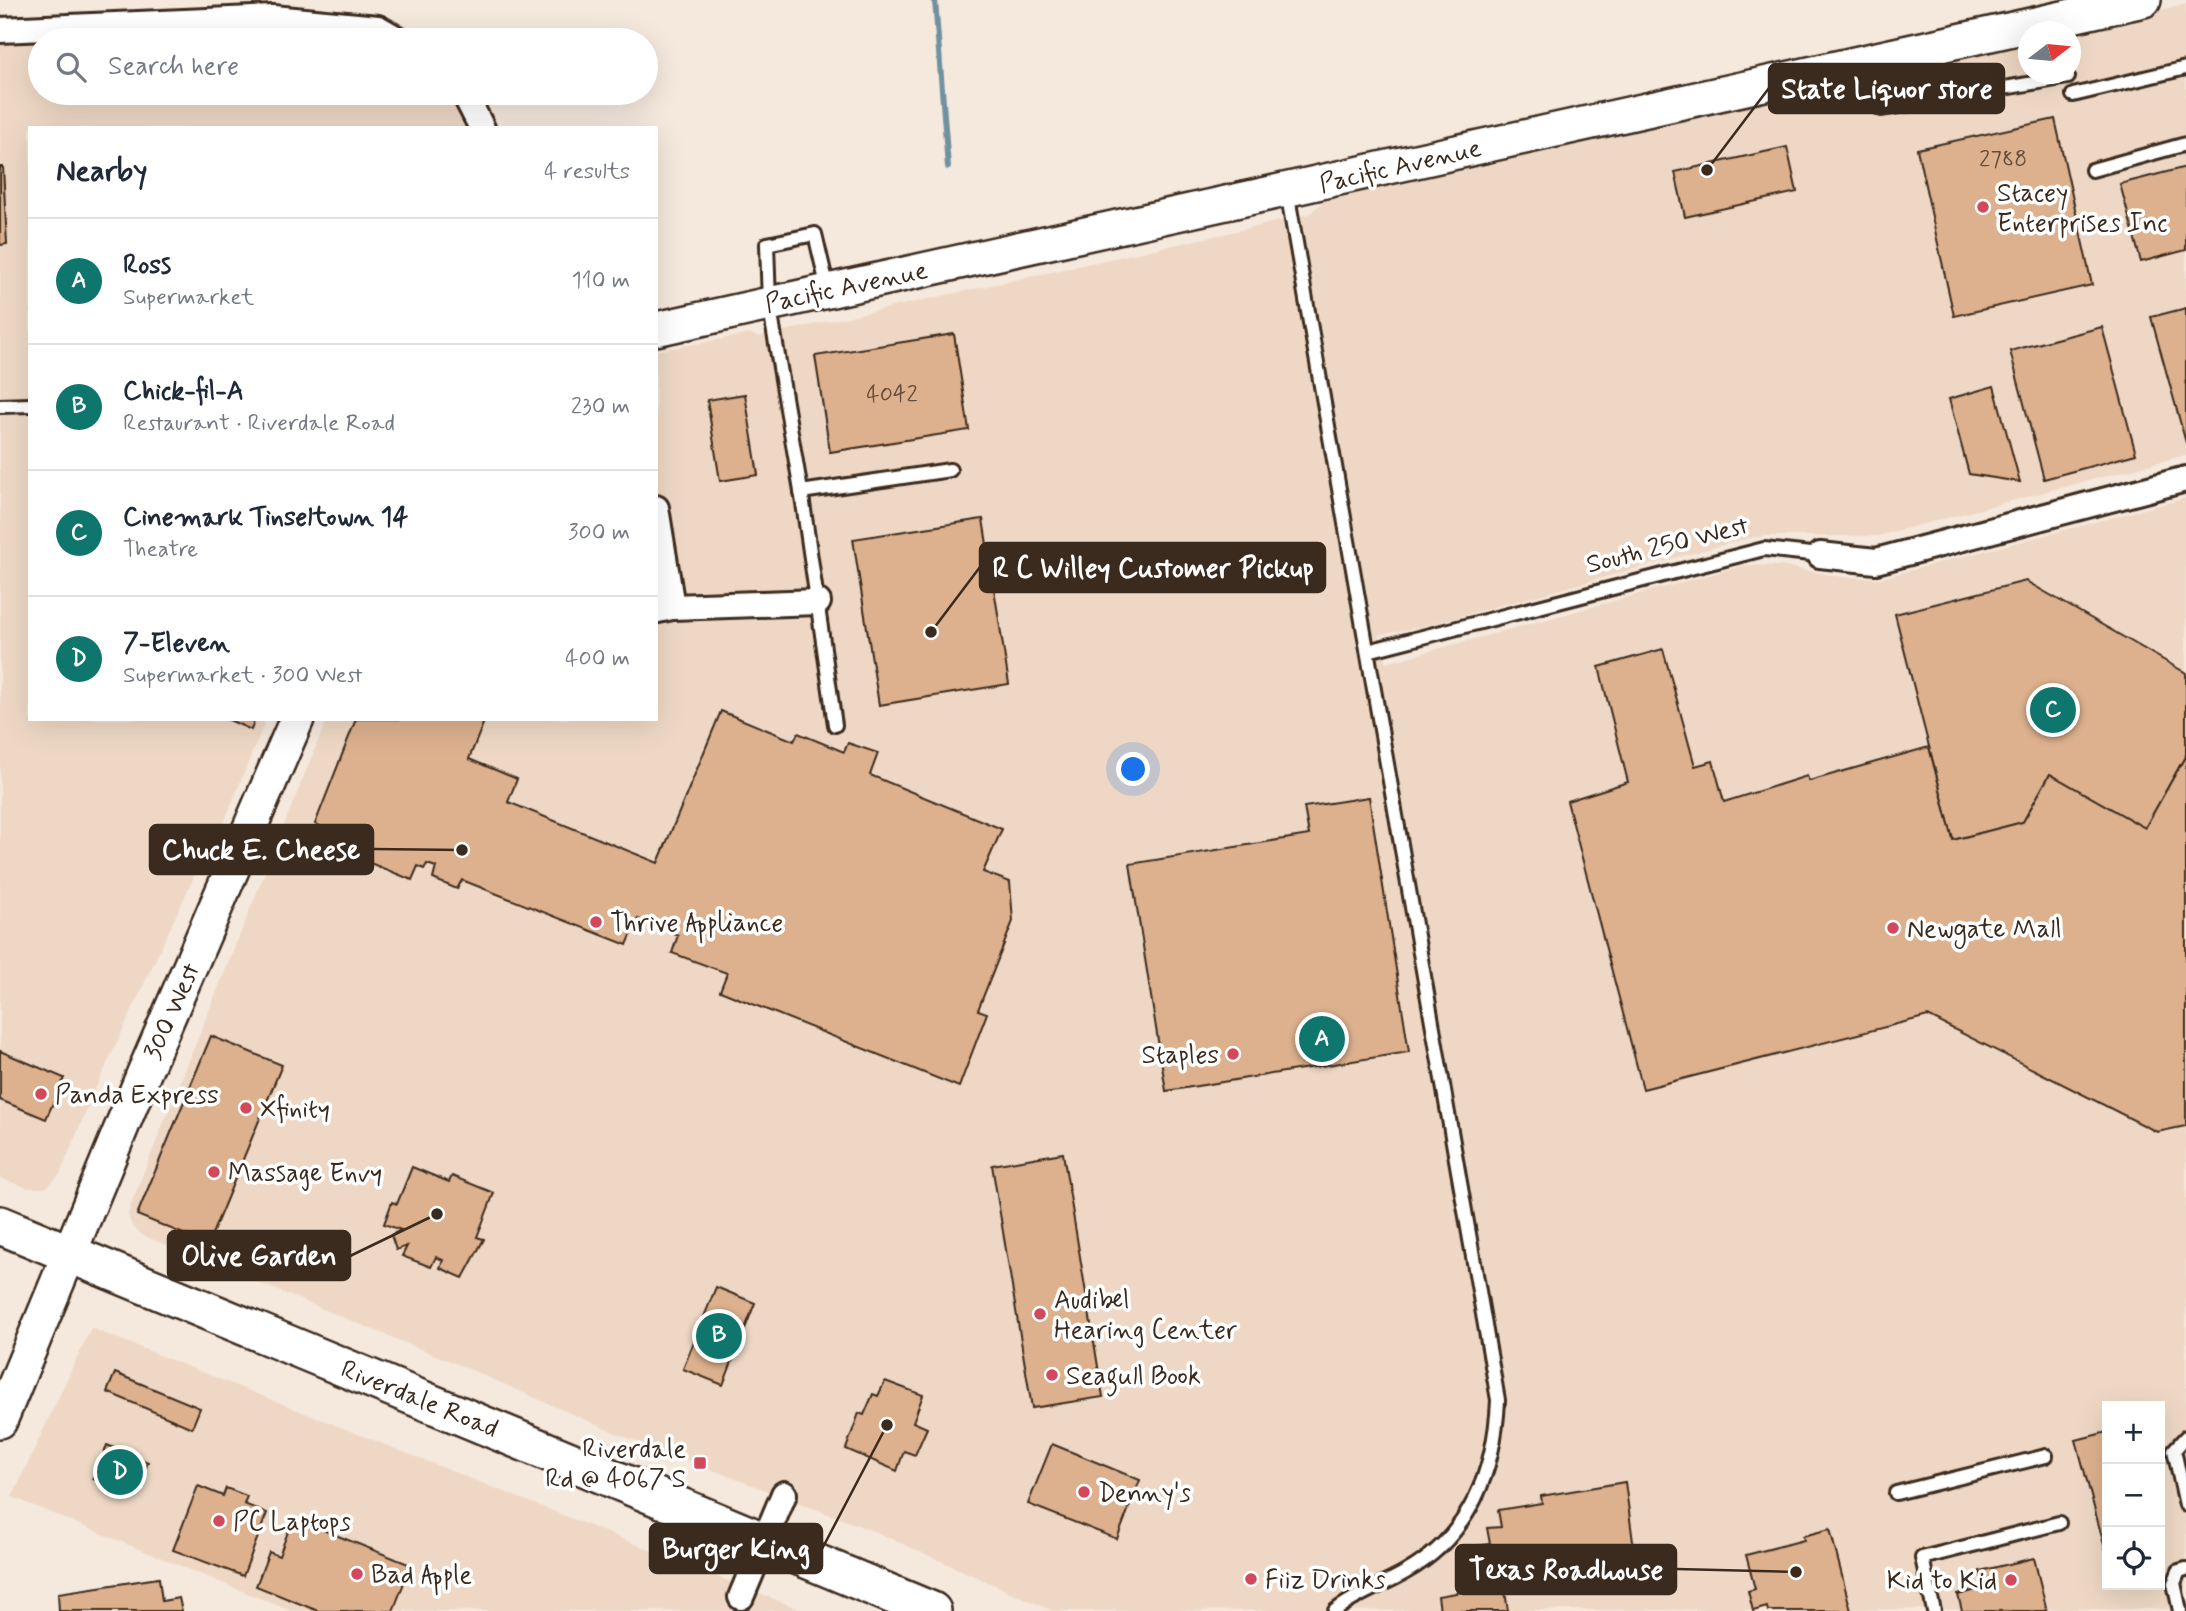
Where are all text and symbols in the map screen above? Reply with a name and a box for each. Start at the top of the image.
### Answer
north arrow [2018,21,2081,84]
search box [28,28,658,105]
icon: search [52,48,90,86]
text: Search here [108,50,239,84]
callout: State Liquor store [1769,64,2004,113]
text: State Liquor store [1781,72,1993,109]
street label: Pacific Avenue [1316,132,1485,202]
house number: 2788 [1979,145,2027,175]
text: Nearby [56,152,147,191]
text: 4 results [544,157,630,187]
place label: Stacey Enterprises Inc [1997,177,2168,241]
marker: Stacey Enterprises Inc [1975,199,1991,215]
text: Ross [123,249,171,283]
street label: Pacific Avenue [762,254,931,322]
text: A [71,266,87,296]
text: 110 m [571,266,630,296]
text: Supermarket [123,283,254,313]
text: Chick-fil-A [123,375,244,409]
house number: 4042 [866,380,918,410]
text: B [72,392,86,422]
text: 230 m [571,392,630,422]
text: Restaurant · Riverdale Road [123,409,395,439]
text: Cinemark Tinseltown 14 [123,501,408,535]
street label: South 250 West [1583,509,1752,583]
text: C [71,518,87,548]
text: 300 m [568,518,630,548]
text: Theatre [123,535,198,565]
callout: R C Willey Customer Pickup [980,543,1325,592]
text: R C Willey Customer Pickup [992,551,1314,588]
text: 7-Eleven [123,627,230,661]
text: D [71,644,87,674]
text: 400 m [565,644,630,674]
text: Supermarket · 300 West [123,661,363,691]
pin: C [2030,684,2076,736]
your location [1116,752,1150,786]
callout: Chuck E. Cheese [150,825,373,874]
text: Chuck E. Cheese [162,833,360,870]
place label: Thrive Appliance [610,907,783,944]
place label: Newgate Mall [1907,913,2062,949]
marker: Thrive Appliance [588,914,604,930]
marker: Newgate Mall [1885,920,1901,936]
street label: 300 West [136,958,209,1066]
pin: A [1299,1013,1345,1065]
place label: Staples [1142,1039,1219,1073]
marker: Staples [1225,1046,1241,1062]
place label: Panda Express [55,1079,219,1113]
marker: Panda Express [33,1086,49,1102]
place label: Xfinity [260,1093,330,1127]
marker: Xfinity [238,1100,254,1116]
place label: Massage Envy [228,1157,382,1191]
marker: Massage Envy [206,1164,222,1180]
callout: Olive Garden [168,1231,350,1280]
text: Olive Garden [181,1239,337,1276]
place label: Audibel Hearing Center [1054,1284,1237,1348]
marker: Audibel Hearing Center [1032,1306,1048,1322]
pin: B [696,1310,742,1362]
street label: Riverdale Road [336,1353,503,1447]
place label: Seagull Book [1066,1360,1201,1397]
marker: Seagull Book [1044,1367,1060,1383]
map controls [2102,1401,2165,1590]
button: + [2102,1401,2165,1464]
place label: Riverdale Rd @ 4067 S [545,1433,686,1497]
pin: D [97,1446,143,1498]
marker: Riverdale Rd @ 4067 S [692,1455,708,1471]
button: − [2102,1464,2165,1527]
place label: Denny's [1098,1477,1191,1511]
marker: Denny's [1076,1484,1092,1500]
place label: PC Laptops [233,1506,351,1540]
marker: PC Laptops [211,1513,227,1529]
callout: Burger King [650,1524,822,1573]
button: locate [2102,1527,2165,1590]
text: Burger King [662,1532,810,1572]
callout: Texas Roadhouse [1456,1545,1676,1594]
text: Texas Roadhouse [1469,1553,1663,1590]
place label: Bad Apple [371,1559,472,1596]
place label: Fiiz Drinks [1265,1564,1386,1598]
place label: Kid to Kid [1887,1565,1997,1599]
marker: Bad Apple [349,1566,365,1582]
marker: Fiiz Drinks [1243,1571,1259,1587]
marker: Kid to Kid [2003,1572,2019,1588]

